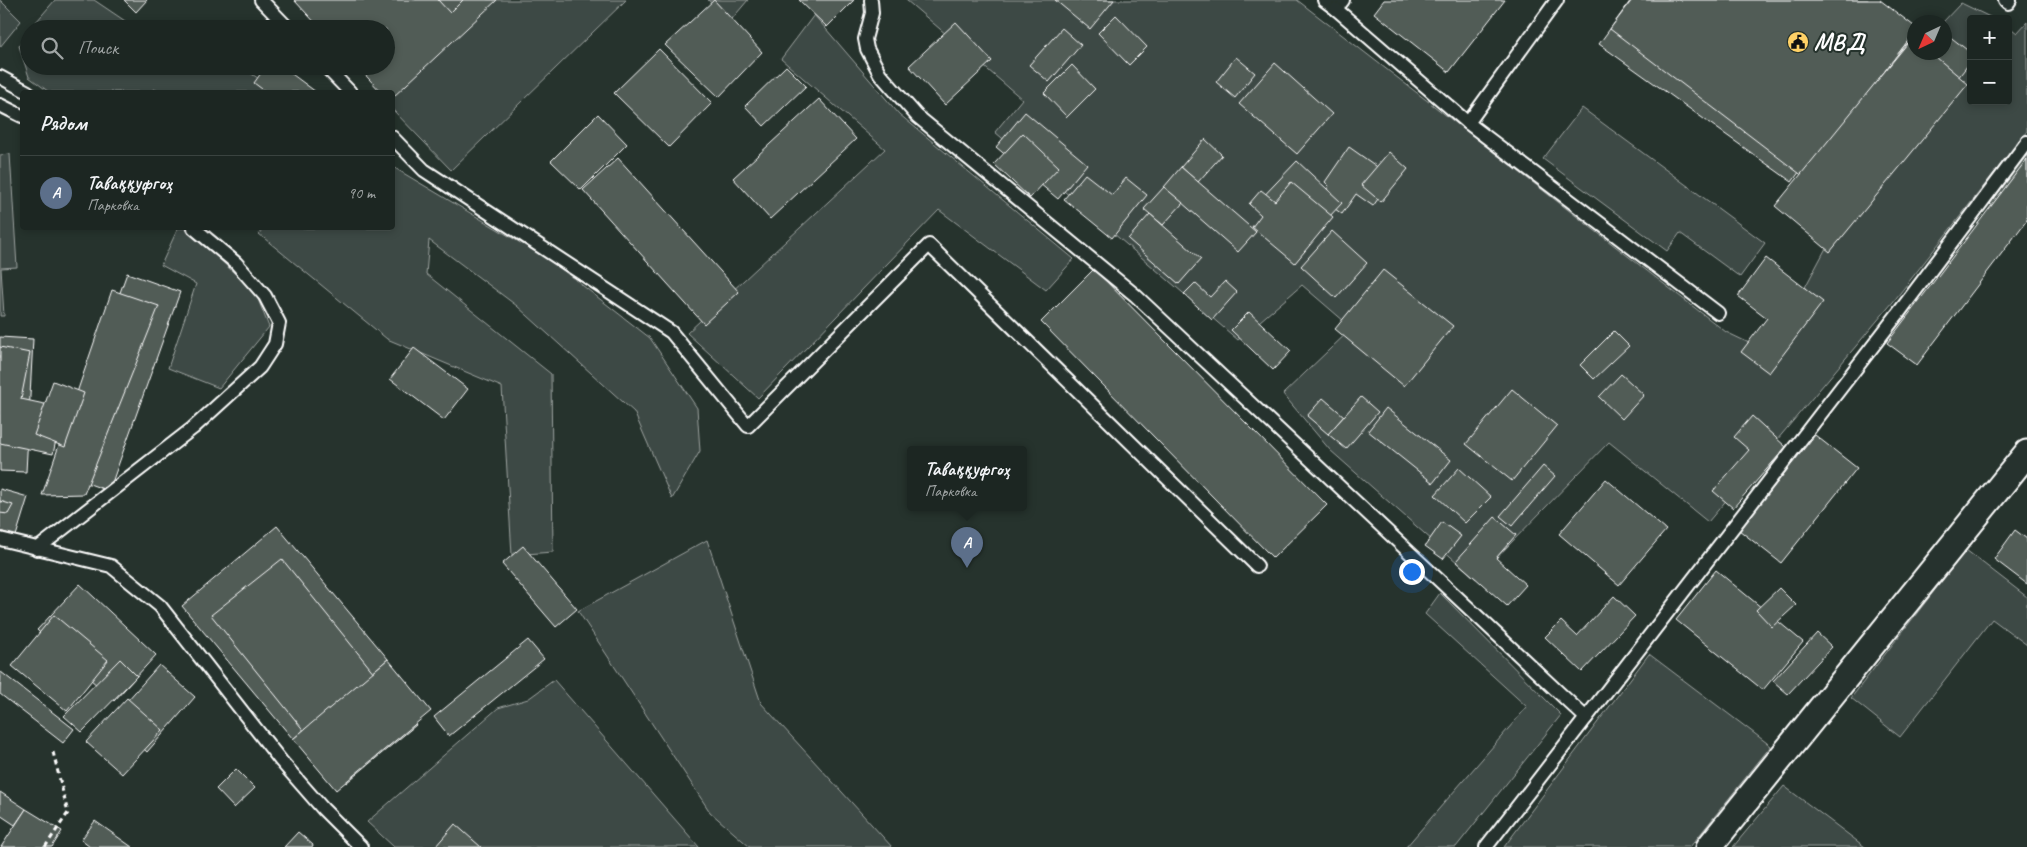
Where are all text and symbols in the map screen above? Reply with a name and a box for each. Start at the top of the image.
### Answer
north arrow [1907,15,1952,60]
map controls [1967,15,2012,105]
button: + [1967,15,2012,60]
search box [20,20,395,75]
place label: МВД [1814,27,1866,57]
public building icon: МВД [1786,30,1810,54]
icon: search [38,34,66,62]
text: Поиск [78,36,118,60]
button: − [1967,60,2012,105]
text: Рядом [40,110,87,136]
text: Таваққуфгоҳ [87,171,172,195]
text: A [52,183,60,203]
text: 90 m [348,183,375,203]
text: Парковка [87,195,139,215]
popup [907,446,1027,511]
text: Таваққуфгоҳ [925,457,1009,481]
text: Парковка [925,481,976,501]
pin: A [951,527,983,568]
your location [1399,559,1425,585]

